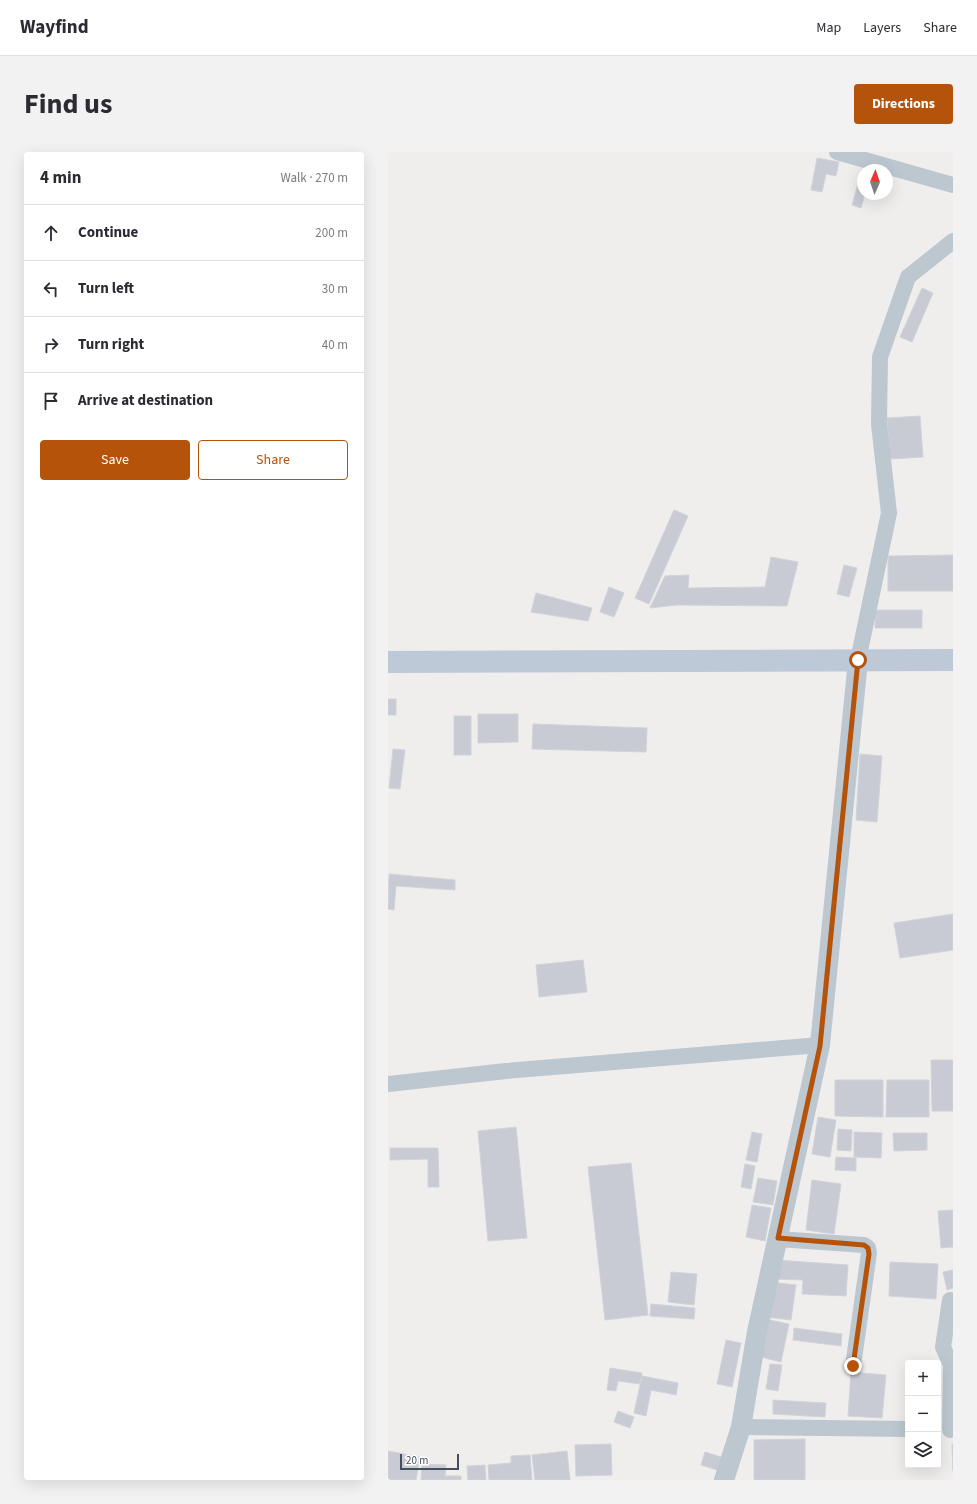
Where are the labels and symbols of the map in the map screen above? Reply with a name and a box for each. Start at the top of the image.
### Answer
north arrow [857,164,893,200]
route start [849,651,867,669]
route end [844,1357,862,1375]
scale bar [400,1452,459,1471]

